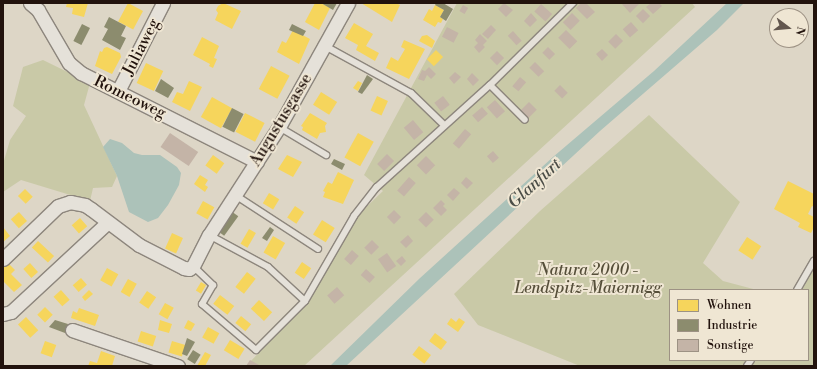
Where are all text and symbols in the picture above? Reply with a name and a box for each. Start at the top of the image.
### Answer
north arrow [769,8,809,48]
street label: Juliaweg [119,15,163,79]
text: N [792,25,808,37]
street label: Augustusgasse [246,70,316,170]
street label: Romeoweg [91,71,169,123]
water label: Glanfurt [504,155,566,213]
park label: Natura 2000 - Lendspitz-Maiernigg [514,260,662,298]
legend [669,289,809,361]
text: Wohnen [707,298,751,313]
text: Industrie [707,318,757,333]
text: Sonstige [707,338,753,353]

